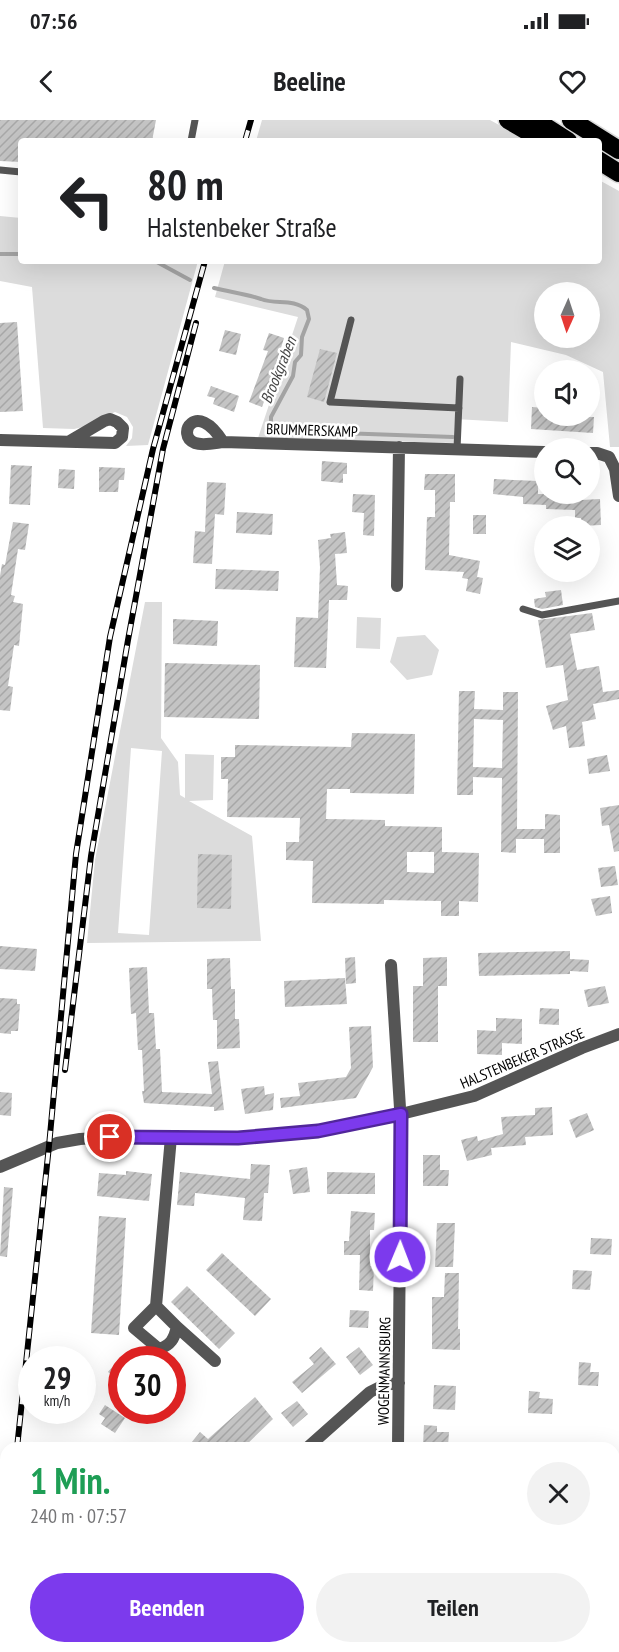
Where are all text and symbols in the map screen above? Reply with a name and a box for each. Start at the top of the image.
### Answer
text: 07:56 [30,7,78,35]
text: Beeline [273,64,346,98]
icon: back [30,65,63,98]
icon: heart [556,65,589,98]
text: 80 m [147,157,224,212]
icon: left [48,162,126,240]
text: Halstenbeker Straße [147,210,337,244]
north arrow [534,282,600,348]
map controls [534,282,600,582]
water label: Brookgraben [256,333,301,406]
button: sound [534,360,600,426]
street label: BRUMMERSKAMP [266,419,358,441]
button: search [534,438,600,504]
button: layers [534,516,600,582]
street label: HALSTENBEKER STRASSE [457,1023,587,1093]
pin [84,1111,135,1162]
icon: arrive [93,1120,126,1153]
position arrow [368,1225,432,1289]
street label: WOGENMANNSBURG [374,1317,394,1425]
speed limit sign: 30 [108,1346,186,1424]
text: 29 [43,1358,71,1397]
text: km/h [44,1391,70,1410]
text: 1 Min. [30,1457,110,1504]
button: close [527,1462,590,1525]
text: 240 m · 07:57 [30,1503,127,1529]
button: Beenden [30,1573,304,1642]
button: Teilen [316,1573,590,1642]

